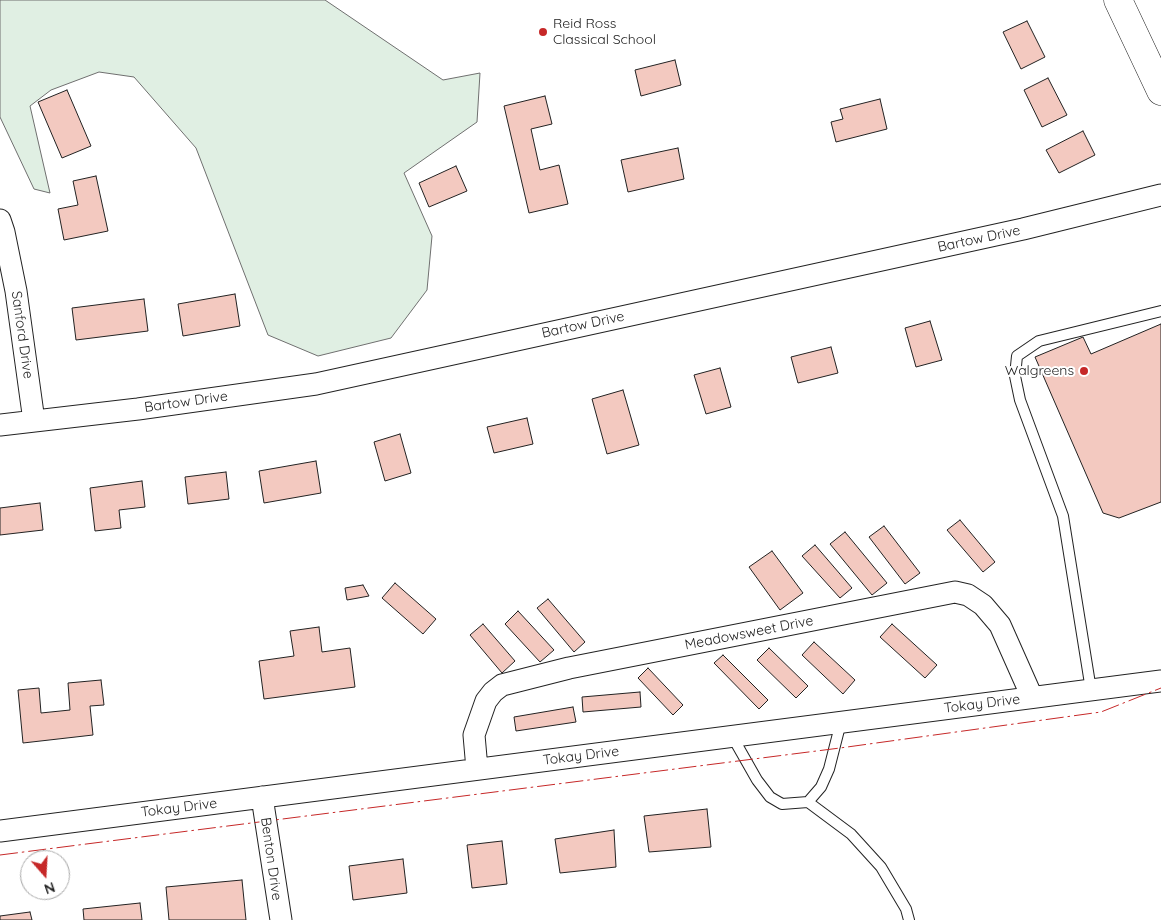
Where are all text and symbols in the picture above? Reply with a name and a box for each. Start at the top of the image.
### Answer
place label: Reid Ross Classical School [553,16,656,48]
marker: Reid Ross Classical School [537,26,549,38]
street label: Bartow Drive [936,222,1022,256]
street label: Sanford Drive [8,290,36,380]
street label: Bartow Drive [540,308,626,342]
place label: Walgreens [1005,363,1074,379]
marker: Walgreens [1078,365,1090,377]
street label: Bartow Drive [143,388,229,416]
street label: Meadowsweet Drive [683,612,815,654]
street label: Tokay Drive [943,691,1021,717]
street label: Tokay Drive [542,743,620,769]
street label: Tokay Drive [140,795,218,821]
street label: Benton Drive [257,816,285,902]
north arrow [20,850,70,900]
text: N [42,878,57,898]

